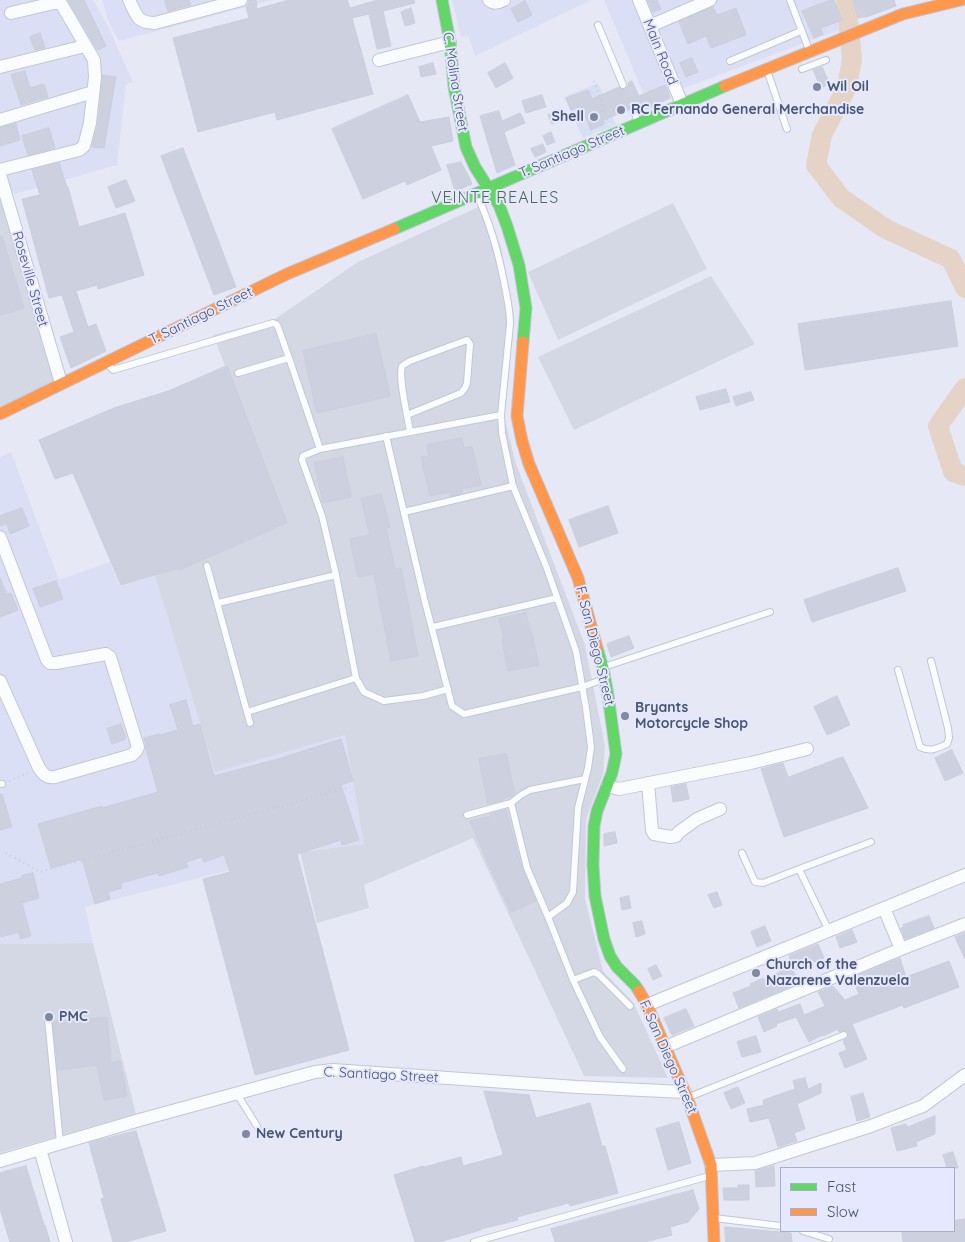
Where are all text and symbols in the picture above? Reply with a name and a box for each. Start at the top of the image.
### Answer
street label: Main Road [639,17,681,87]
street label: C. Molina Street [439,31,471,133]
place label: Wil Oil [827,79,869,95]
marker: Wil Oil [811,81,823,93]
place label: RC Fernando General Merchandise [631,102,864,118]
marker: RC Fernando General Merchandise [615,104,627,116]
place label: Shell [552,109,584,125]
marker: Shell [588,111,600,123]
street label: T. Santiago Street [517,122,627,182]
district label: VEINTE REALES [429,188,561,208]
street label: Roseville Street [8,229,52,329]
street label: T. Santiago Street [147,284,255,348]
street label: F. San Diego Street [572,585,618,707]
place label: Bryants Motorcycle Shop [635,700,748,732]
marker: Bryants Motorcycle Shop [619,710,631,722]
place label: Church of the Nazarene Valenzuela [766,957,909,990]
marker: Church of the Nazarene Valenzuela [750,967,762,979]
street label: F. San Diego Street [635,998,701,1116]
place label: PMC [59,1009,88,1025]
marker: PMC [43,1011,55,1023]
street label: C. Santiago Street [323,1064,439,1086]
place label: New Century [256,1126,343,1142]
marker: New Century [240,1128,252,1140]
legend [780,1167,955,1232]
text: Fast [827,1177,856,1196]
text: Slow [827,1202,859,1221]

